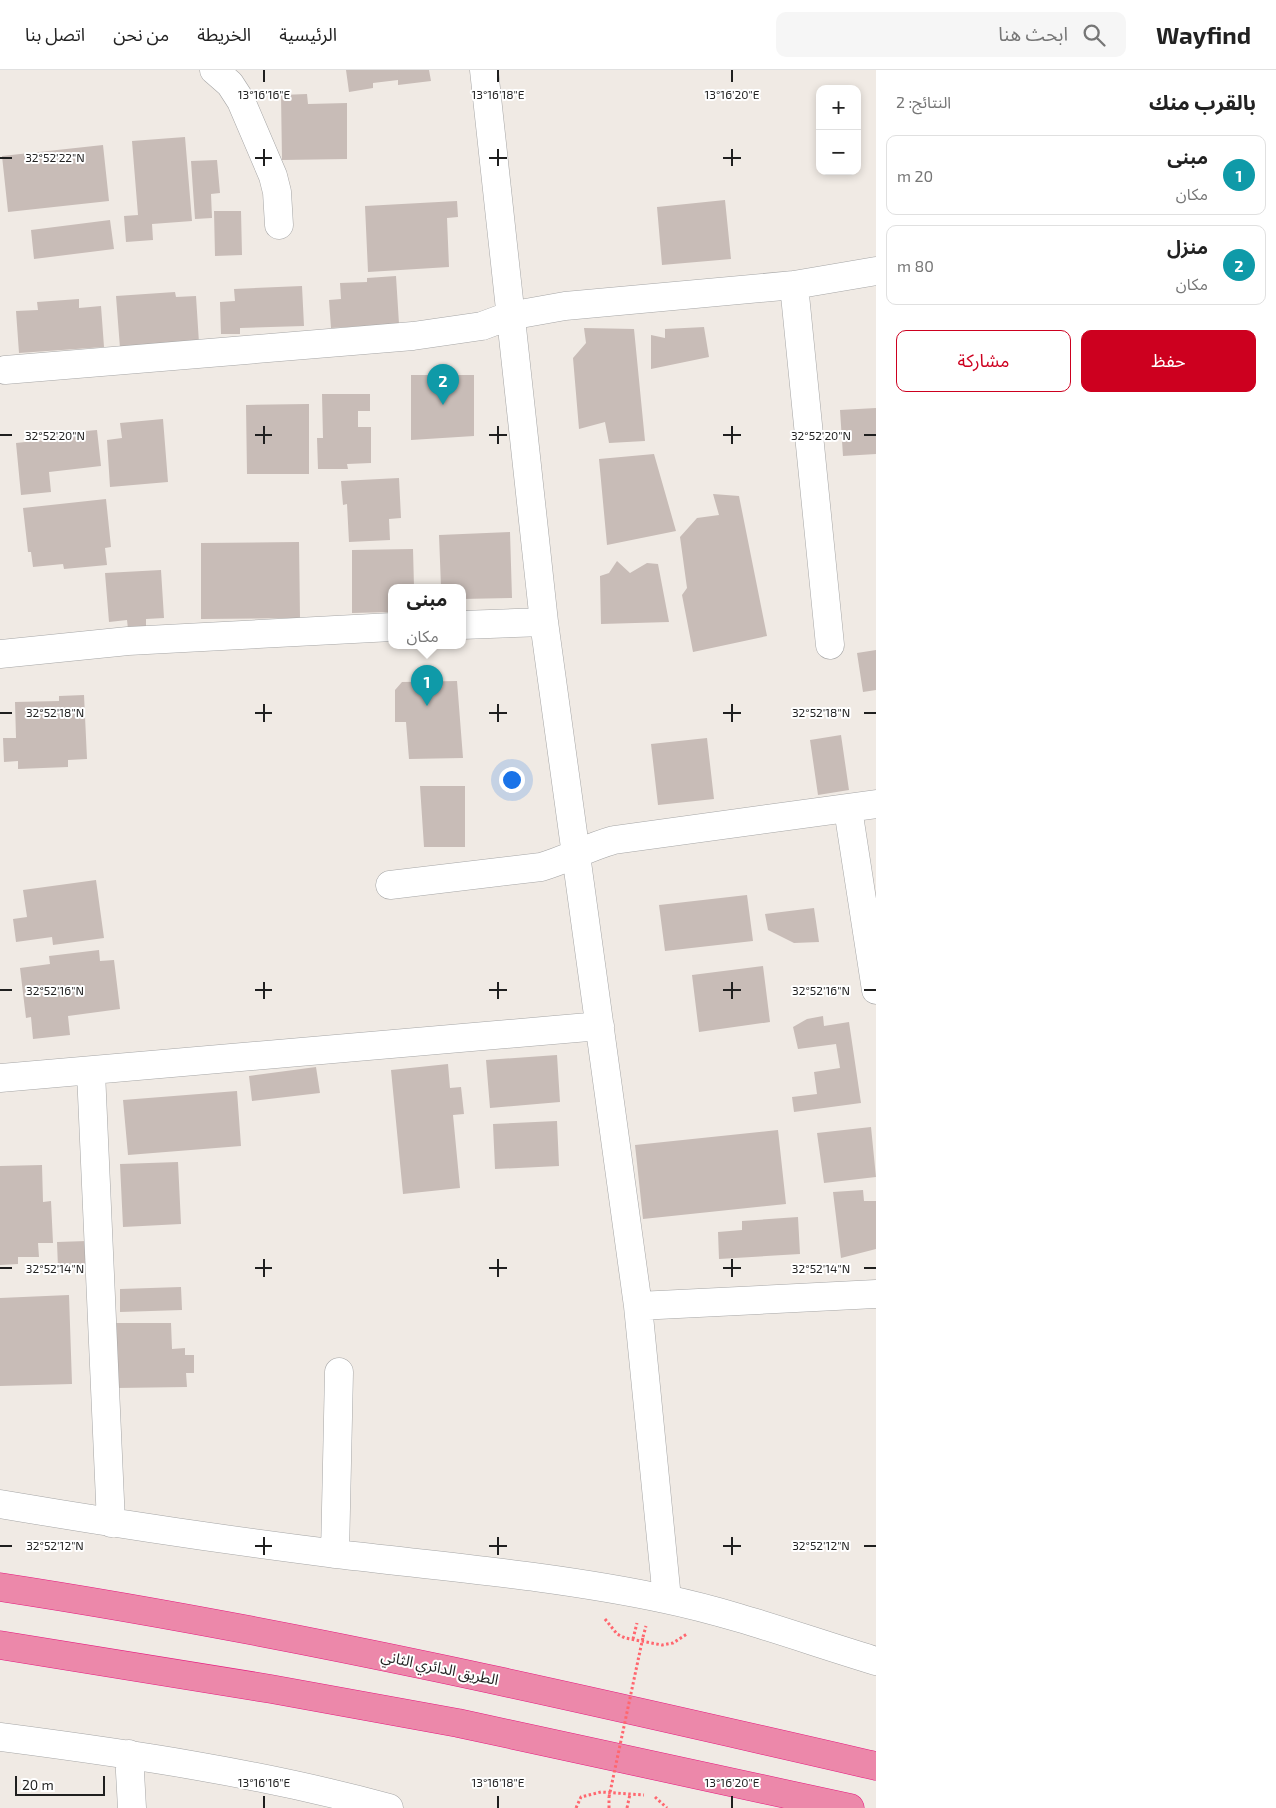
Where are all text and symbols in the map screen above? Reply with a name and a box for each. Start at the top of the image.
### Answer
search box [776,12,1126,57]
text: Wayfind [1156,20,1251,49]
icon: search [1080,21,1108,49]
text: ابحث هنا [998,22,1068,45]
text: اتصل بنا [25,23,85,45]
text: من نحن [113,23,169,45]
text: الخريطة [197,23,251,45]
text: الرئيسية [279,23,337,45]
map controls [816,85,861,175]
button: + [816,85,861,130]
text: 13°16'16"E [238,87,291,101]
text: 13°16'18"E [472,87,525,101]
text: 13°16'20"E [705,87,760,101]
text: بالقرب منك [1149,89,1256,114]
text: النتائج: 2 [896,92,951,111]
button: − [816,130,861,175]
text: مبنى [1167,145,1208,168]
text: 32°52'22"N [25,150,85,164]
text: 20 m [897,166,933,185]
text: 1 [1236,166,1242,185]
text: مكان [1176,184,1208,203]
text: منزل [1167,235,1208,258]
text: 80 m [897,256,934,275]
text: 2 [1234,256,1244,275]
text: مكان [1176,274,1208,293]
button: مشاركة [896,330,1071,392]
button: حفظ [1081,330,1256,392]
pin: 2 [427,364,459,405]
text: 32°52'20"N [25,428,85,442]
text: 32°52'20"N [791,428,851,442]
popup [388,584,466,649]
text: مبنى [407,587,447,610]
text: مكان [407,626,439,645]
pin: 1 [411,665,443,706]
text: 32°52'18"N [26,705,84,719]
text: 32°52'18"N [792,705,850,719]
your location [499,767,525,793]
text: 32°52'16"N [26,983,84,997]
text: 32°52'16"N [792,983,850,997]
text: 32°52'14"N [26,1261,84,1275]
text: 32°52'14"N [792,1261,850,1275]
text: 32°52'12"N [26,1538,84,1552]
text: 32°52'12"N [792,1538,850,1552]
street label: الطريق الدائري الثاني [379,1646,500,1692]
scale bar [15,1773,105,1796]
text: 13°16'16"E [238,1775,291,1789]
text: 13°16'18"E [472,1775,525,1789]
text: 13°16'20"E [705,1775,760,1789]
text: 20 m [22,1776,54,1793]

